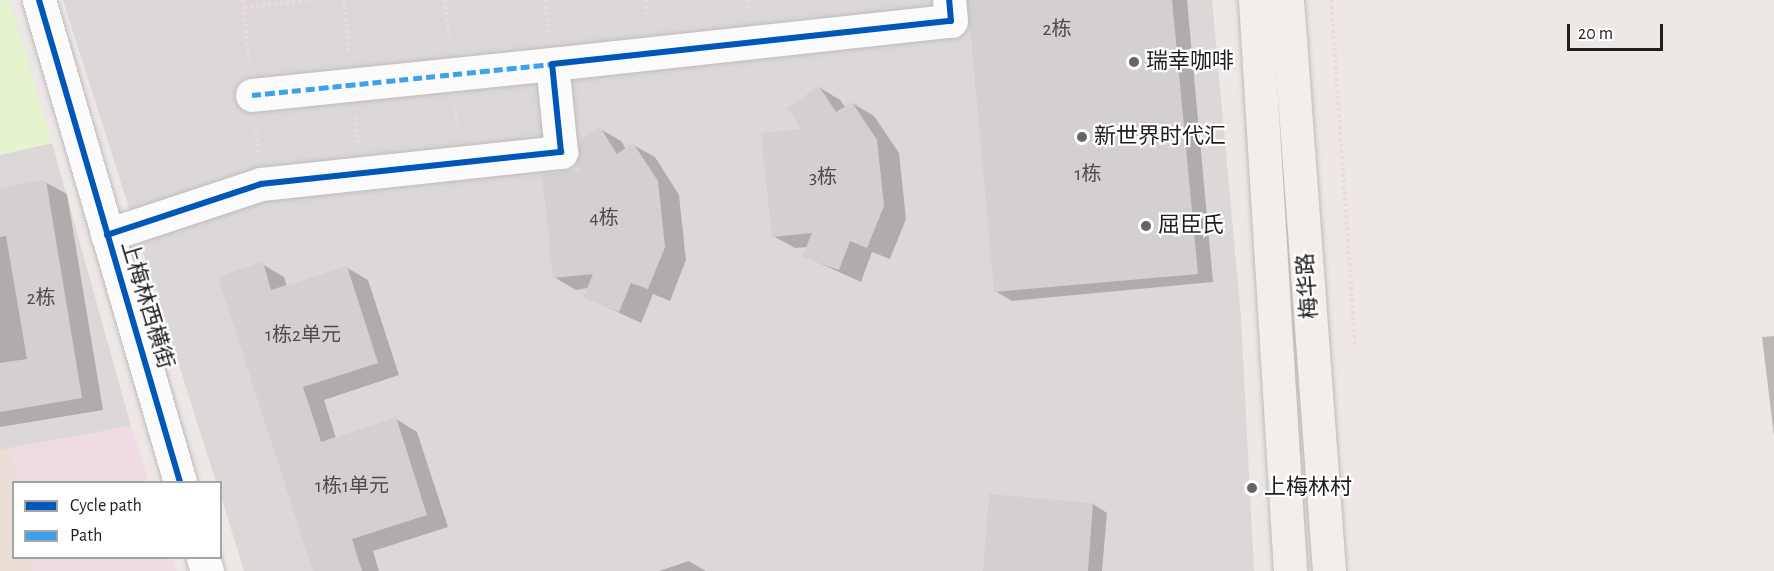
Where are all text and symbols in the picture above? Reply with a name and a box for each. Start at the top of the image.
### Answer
scale bar [1570,12,1666,50]
house number: 2栋 [1042,17,1072,41]
text: 20 m [1578,25,1613,43]
place label: 瑞幸咖啡 [1146,49,1234,75]
marker: 瑞幸咖啡 [1127,55,1141,69]
place label: 新世界时代汇 [1094,124,1226,150]
marker: 新世界时代汇 [1075,130,1089,144]
house number: 1栋 [1075,162,1101,186]
house number: 3栋 [809,165,837,189]
house number: 4栋 [589,206,619,230]
place label: 屈臣氏 [1158,213,1224,239]
marker: 屈臣氏 [1139,219,1153,233]
street label: 上梅林西横街 [115,238,179,372]
street label: 梅华路 [1293,252,1323,320]
house number: 2栋 [26,286,56,310]
house number: 1栋2单元 [265,323,341,347]
house number: 1栋1单元 [315,474,389,498]
place label: 上梅林村 [1264,475,1352,501]
legend [12,481,222,559]
marker: 上梅林村 [1245,481,1259,495]
text: Cycle path [70,497,142,515]
text: Path [70,527,102,545]

